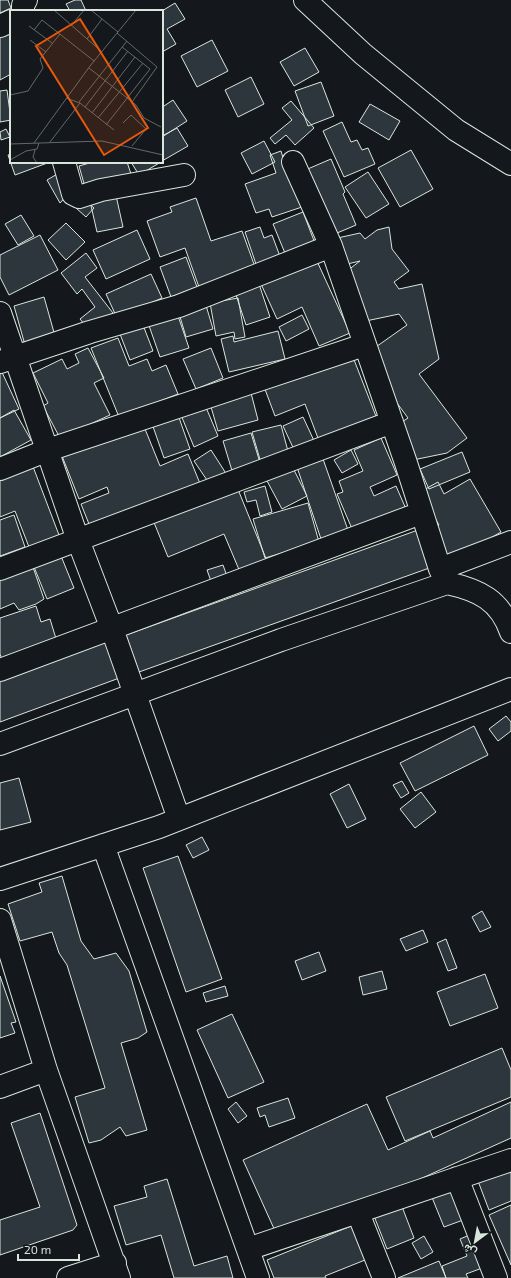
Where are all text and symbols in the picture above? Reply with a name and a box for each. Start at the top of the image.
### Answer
inset map [10,10,163,163]
north arrow [455,1222,495,1262]
scale bar [18,1236,79,1262]
text: ش [460,1241,479,1260]
text: 20 m [24,1242,51,1256]

